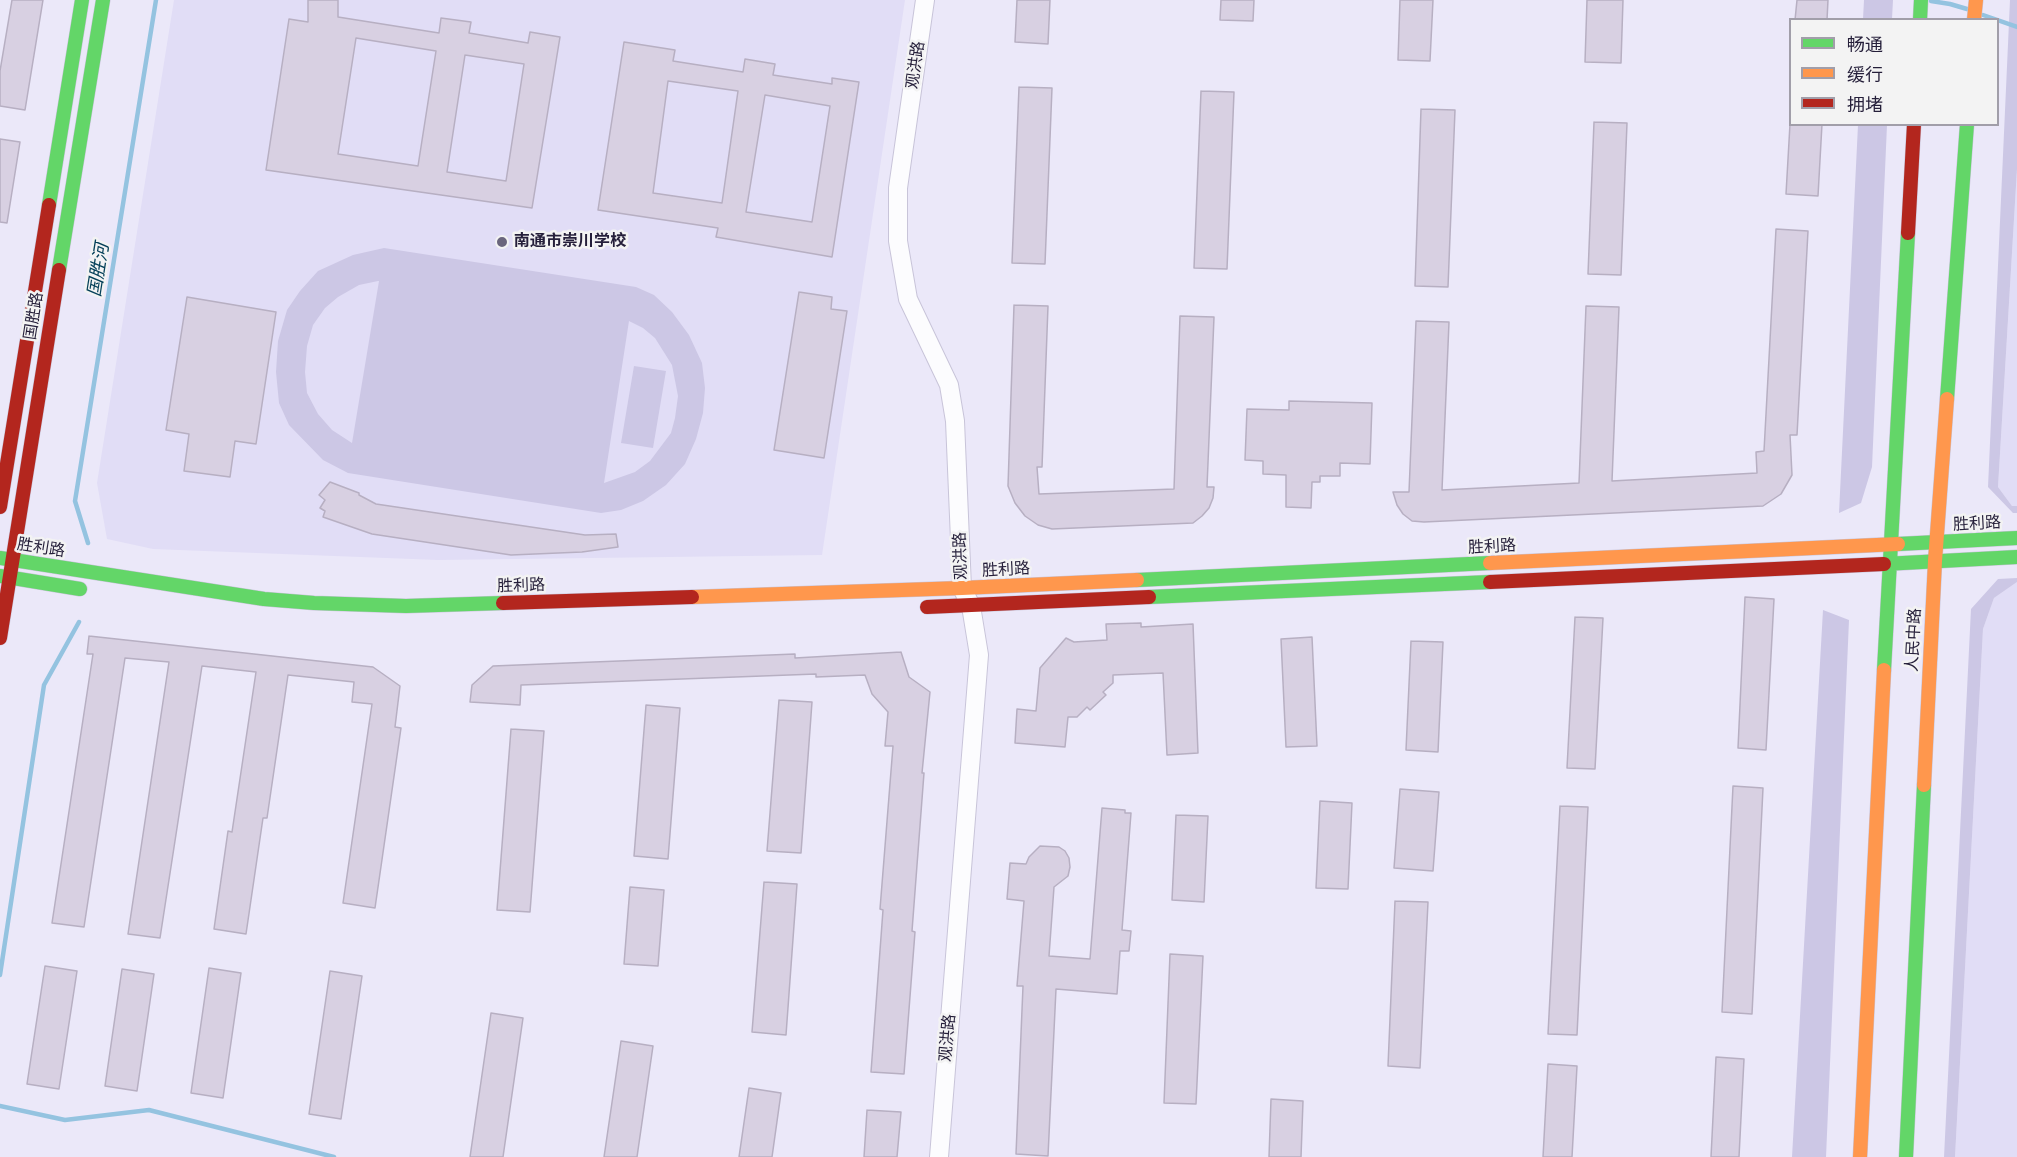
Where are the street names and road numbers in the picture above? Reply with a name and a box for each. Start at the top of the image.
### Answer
street label: 观洪路 [903,40,929,90]
street label: 国胜路 [21,291,47,341]
street label: 胜利路 [1953,513,2001,535]
street label: 观洪路 [951,532,971,580]
street label: 胜利路 [16,535,66,561]
street label: 胜利路 [1468,536,1516,558]
street label: 胜利路 [982,559,1030,581]
street label: 胜利路 [497,576,545,596]
street label: 人民中路 [1903,608,1925,672]
street label: 观洪路 [936,1013,960,1063]

